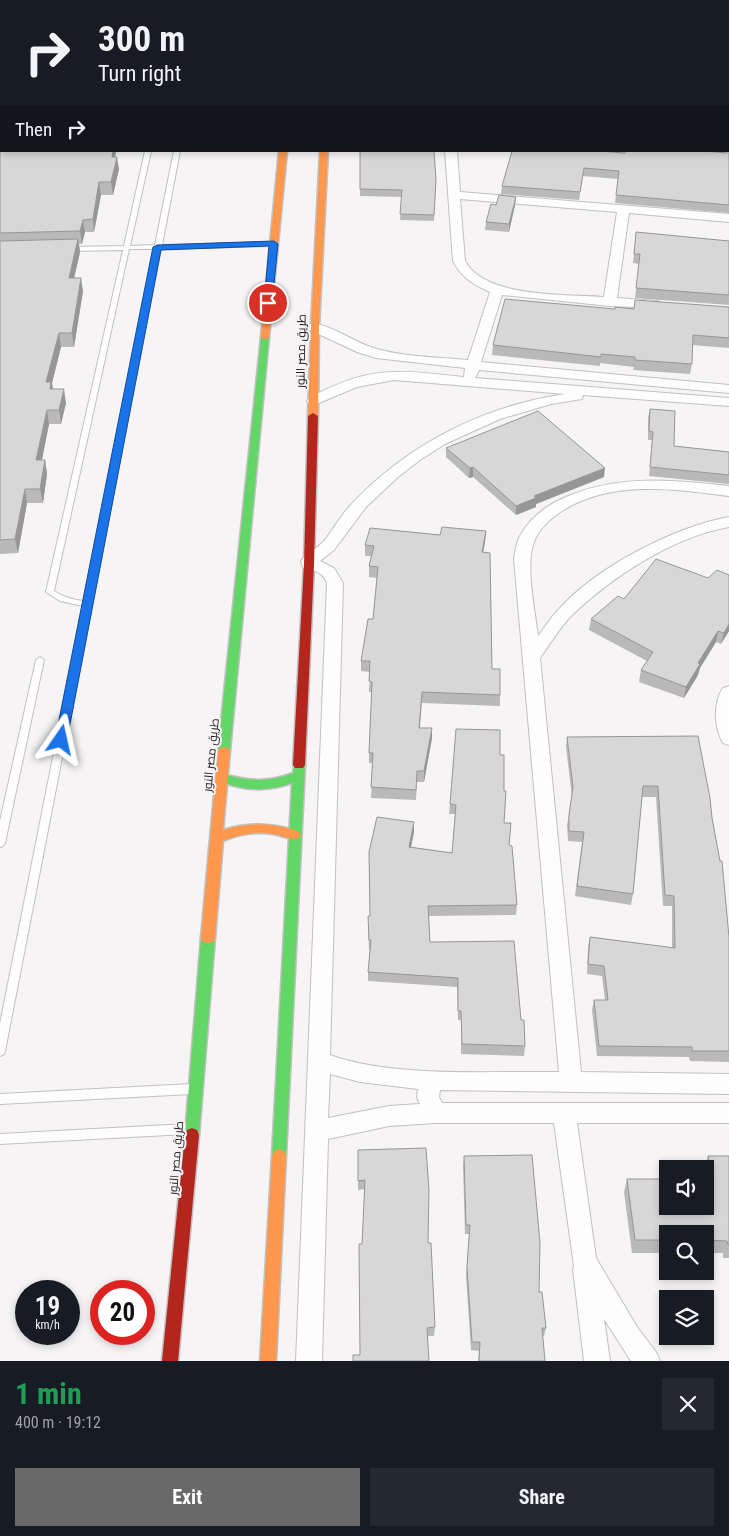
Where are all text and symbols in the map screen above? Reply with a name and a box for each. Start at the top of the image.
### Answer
text: 300 m [98,19,185,60]
icon: right [15,20,80,85]
text: Turn right [98,61,181,86]
icon: right [62,115,90,143]
text: Then [15,118,52,141]
pin [247,282,289,324]
icon: arrive [254,289,282,317]
street label: طريق مصر النور [293,314,309,389]
position arrow [34,713,86,765]
street label: طريق مصر النور [200,717,222,794]
street label: طريق مصر النور [166,1120,186,1197]
map controls [659,1160,714,1345]
button: sound [659,1160,714,1215]
button: search [659,1225,714,1280]
speed limit sign: 20 [90,1280,155,1345]
button: layers [659,1290,714,1345]
text: 19 [35,1292,60,1321]
text: km/h [35,1318,60,1332]
text: 1 min [15,1376,82,1411]
button: close [662,1378,714,1430]
text: 400 m · 19:12 [15,1413,101,1432]
button: Exit [15,1468,360,1526]
button: Share [370,1468,714,1526]

